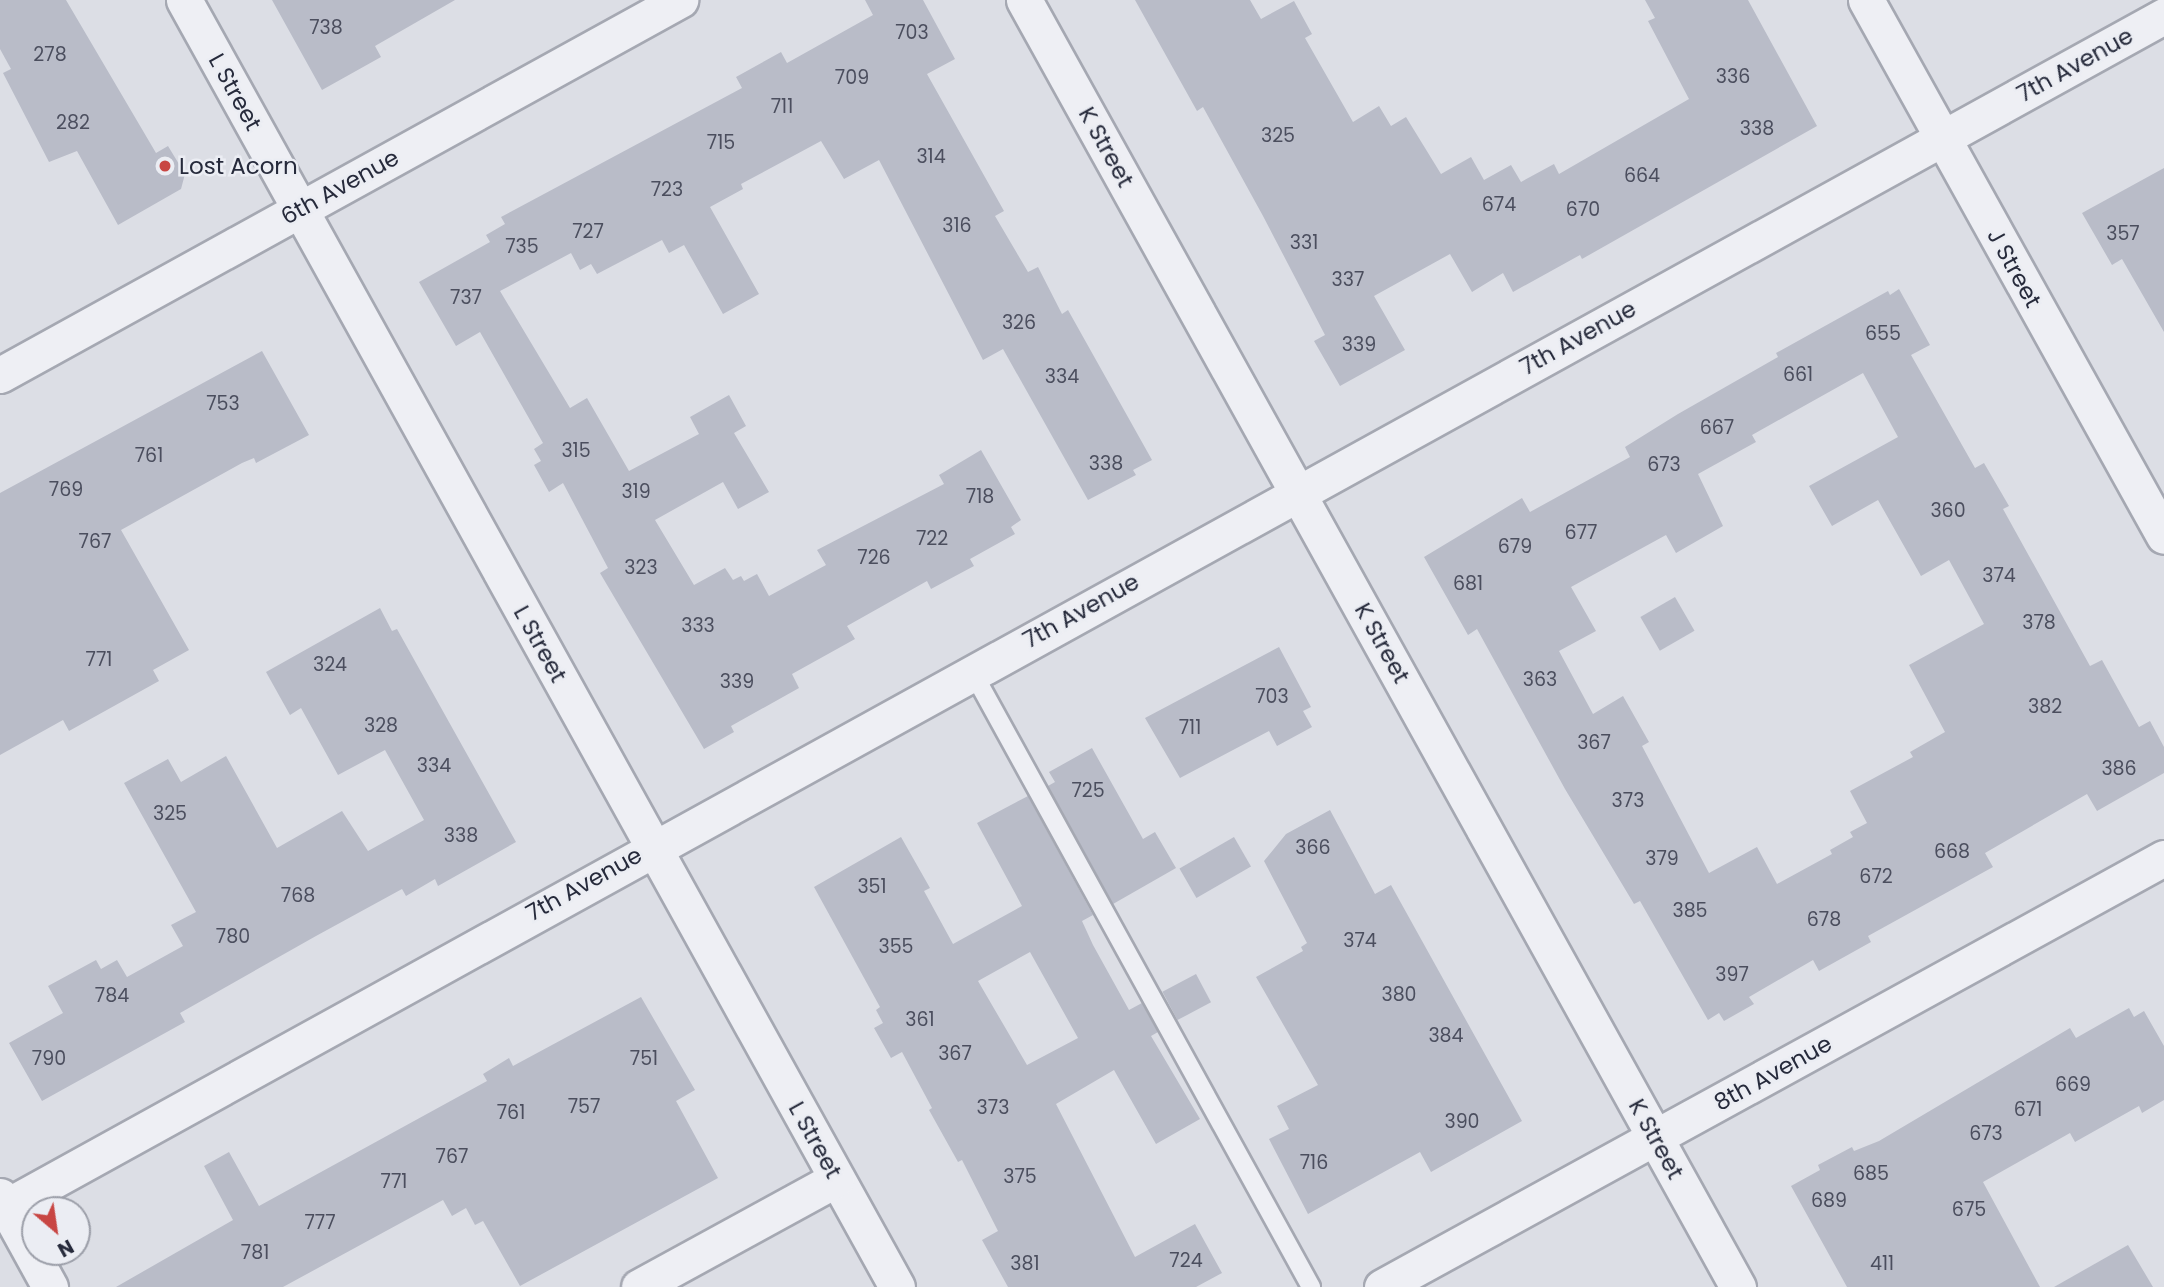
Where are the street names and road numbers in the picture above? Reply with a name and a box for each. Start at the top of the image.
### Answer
street label: 7th Avenue [2012,22,2138,108]
street label: L Street [203,49,267,135]
street label: K Street [1073,102,1139,192]
street label: 6th Avenue [276,143,404,231]
street label: J Street [1981,224,2047,312]
street label: 7th Avenue [1515,295,1641,381]
street label: 7th Avenue [1018,568,1144,654]
street label: K Street [1349,598,1415,688]
street label: L Street [508,601,572,687]
street label: 7th Avenue [521,841,647,927]
street label: 8th Avenue [1709,1029,1837,1117]
street label: K Street [1623,1094,1689,1184]
street label: L Street [783,1097,847,1183]

